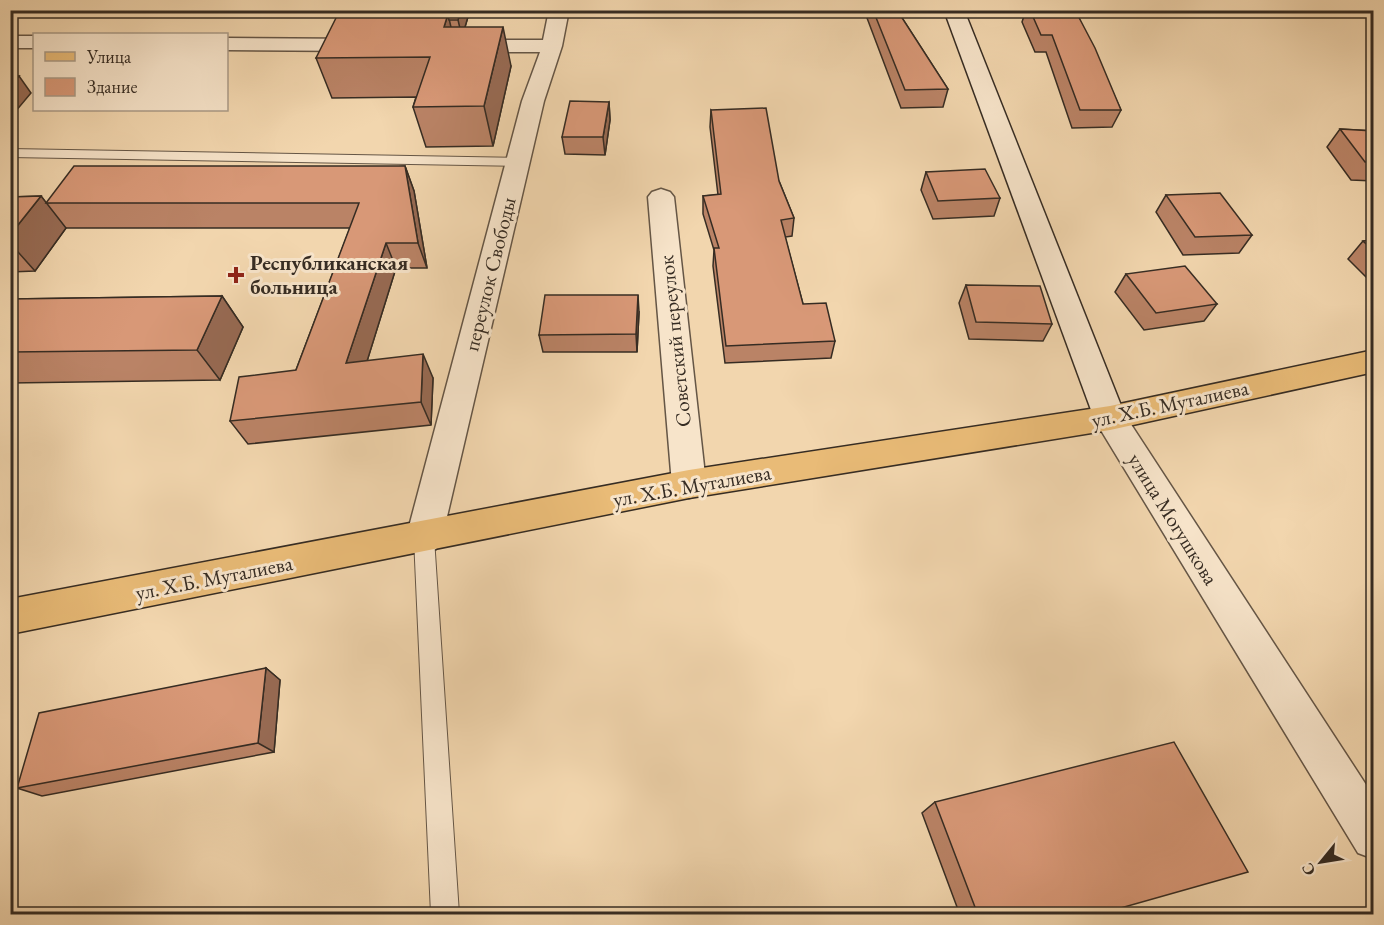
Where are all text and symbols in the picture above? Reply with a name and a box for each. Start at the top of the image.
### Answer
legend [33,33,228,111]
text: Улица [86,45,132,68]
text: Здание [87,75,137,98]
street label: переулок Свободы [457,194,522,354]
place label: Республиканская больница [250,249,408,300]
street label: Советский переулок [652,254,697,428]
marker: Республиканская больница [227,266,245,284]
street label: ул. Х.Б. Муталиева [1089,374,1251,433]
street label: улица Могушкова [1122,448,1225,590]
street label: ул. Х.Б. Муталиева [611,458,774,513]
street label: ул. Х.Б. Муталиева [133,549,295,606]
north arrow [1291,832,1351,892]
text: С [1297,859,1320,879]

